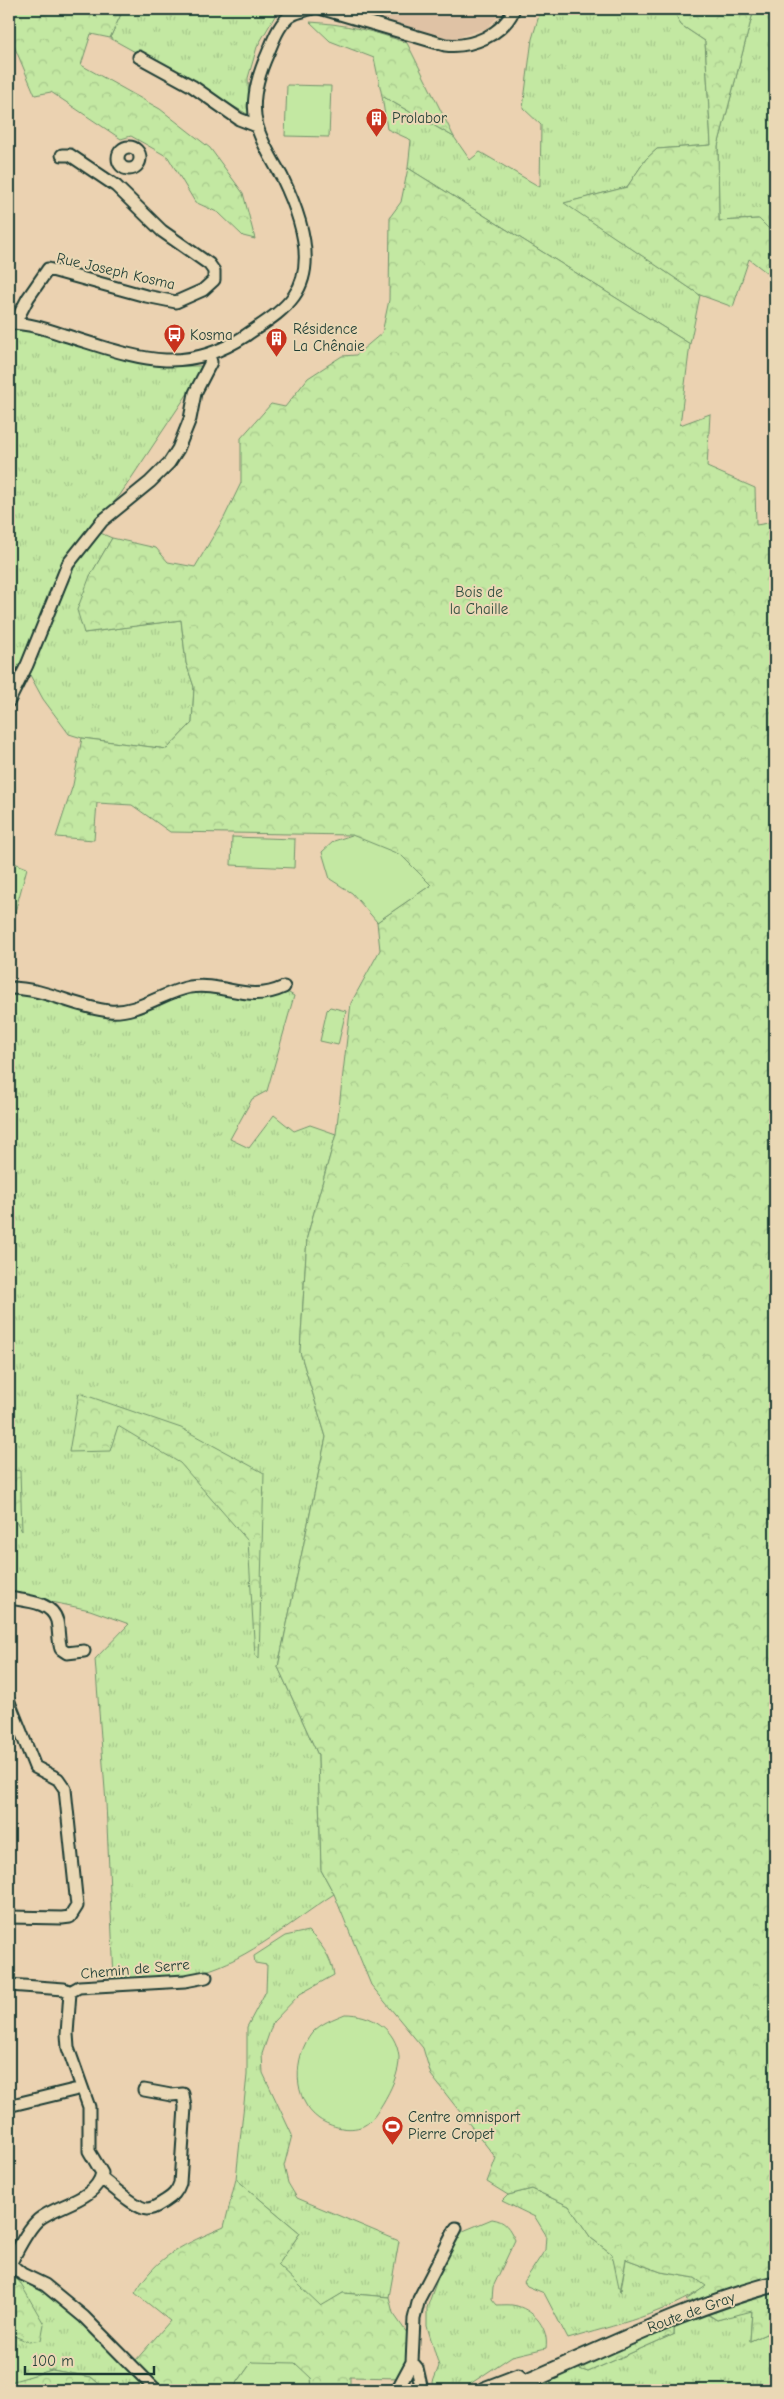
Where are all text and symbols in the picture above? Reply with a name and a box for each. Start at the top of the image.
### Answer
building icon: Prolabor [364,106,388,137]
place label: Prolabor [392,109,447,127]
street label: Rue Joseph Kosma [55,249,177,293]
place label: Résidence La Chênaie [293,320,365,355]
bus stop icon: Kosma [162,323,186,354]
place label: Kosma [190,326,233,344]
building icon: Résidence La Chênaie [265,326,289,357]
park label: Bois de la Chaille [450,583,509,618]
street label: Chemin de Serre [80,1955,191,1983]
place label: Centre omnisport Pierre Cropet [408,2108,521,2143]
sports icon: Centre omnisport Pierre Cropet [380,2114,404,2145]
street label: Route de Gray [645,2288,738,2336]
scale bar [25,2344,154,2376]
text: 100 m [32,2352,74,2370]

